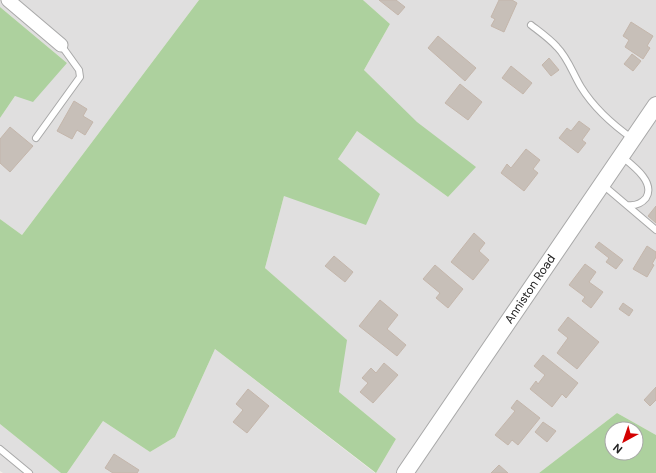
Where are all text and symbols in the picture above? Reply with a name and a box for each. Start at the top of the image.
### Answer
street label: Anniston Road [501,251,559,327]
north arrow [604,421,644,461]
text: N [610,441,625,457]

